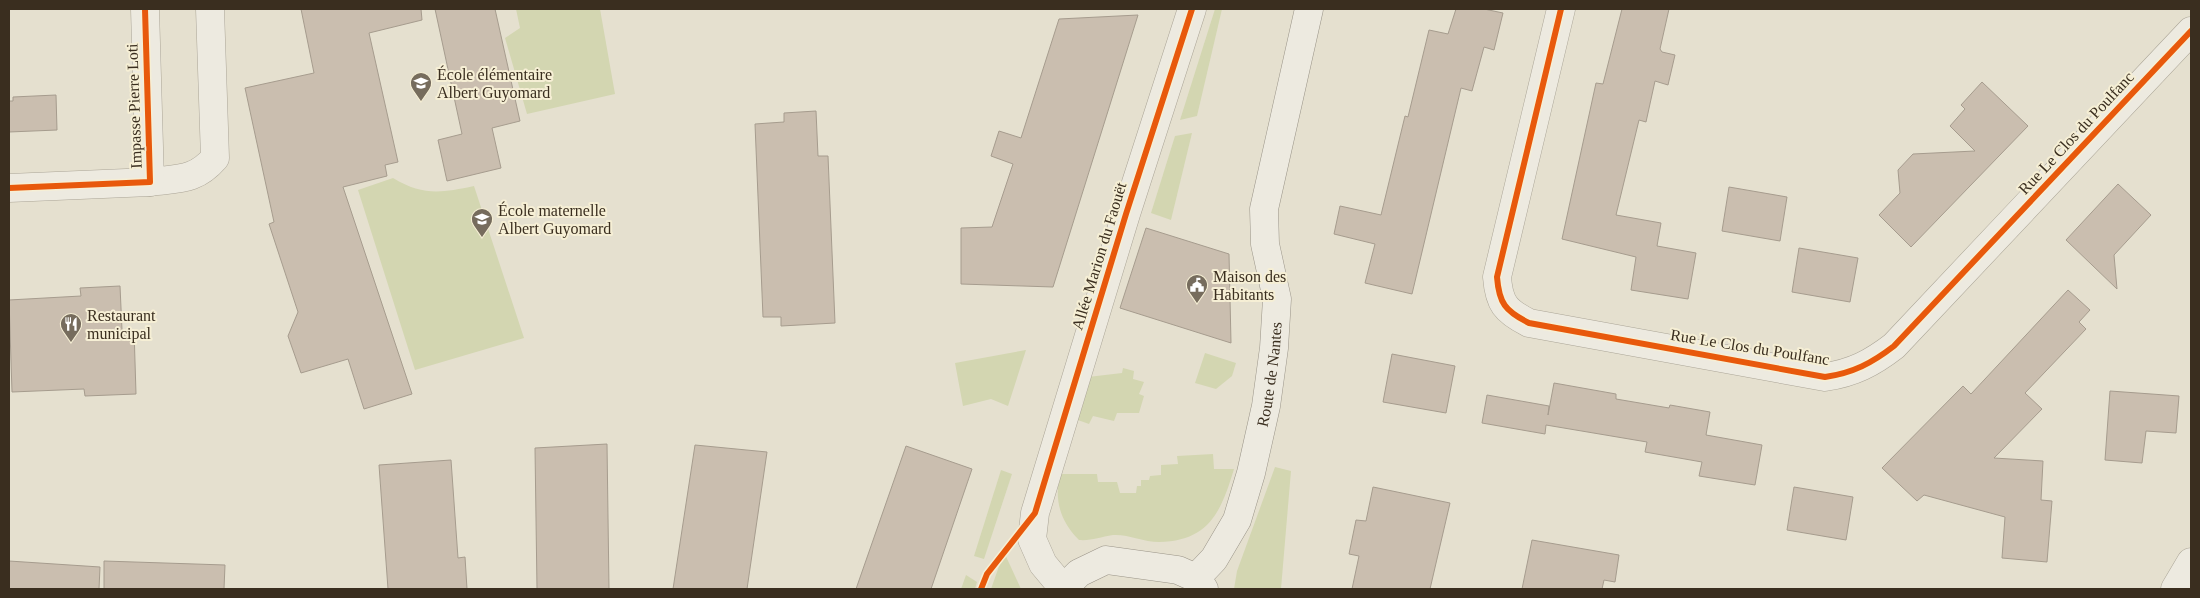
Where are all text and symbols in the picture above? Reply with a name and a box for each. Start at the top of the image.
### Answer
street label: Impasse Pierre Loti [123,43,146,169]
place label: École élémentaire Albert Guyomard [437,65,552,102]
street label: Rue Le Clos du Poulfanc [2015,68,2137,198]
school or university icon: École élémentaire Albert Guyomard [409,71,433,102]
street label: Allée Marion du Faouët [1068,180,1130,332]
place label: École maternelle Albert Guyomard [498,201,611,238]
school or university icon: École maternelle Albert Guyomard [470,207,494,238]
place label: Maison des Habitants [1213,268,1286,303]
public building icon: Maison des Habitants [1185,273,1209,304]
place label: Restaurant municipal [87,307,156,343]
restaurant icon: Restaurant municipal [59,312,83,343]
street label: Route de Nantes [1253,321,1284,428]
street label: Rue Le Clos du Poulfanc [1669,326,1831,368]

